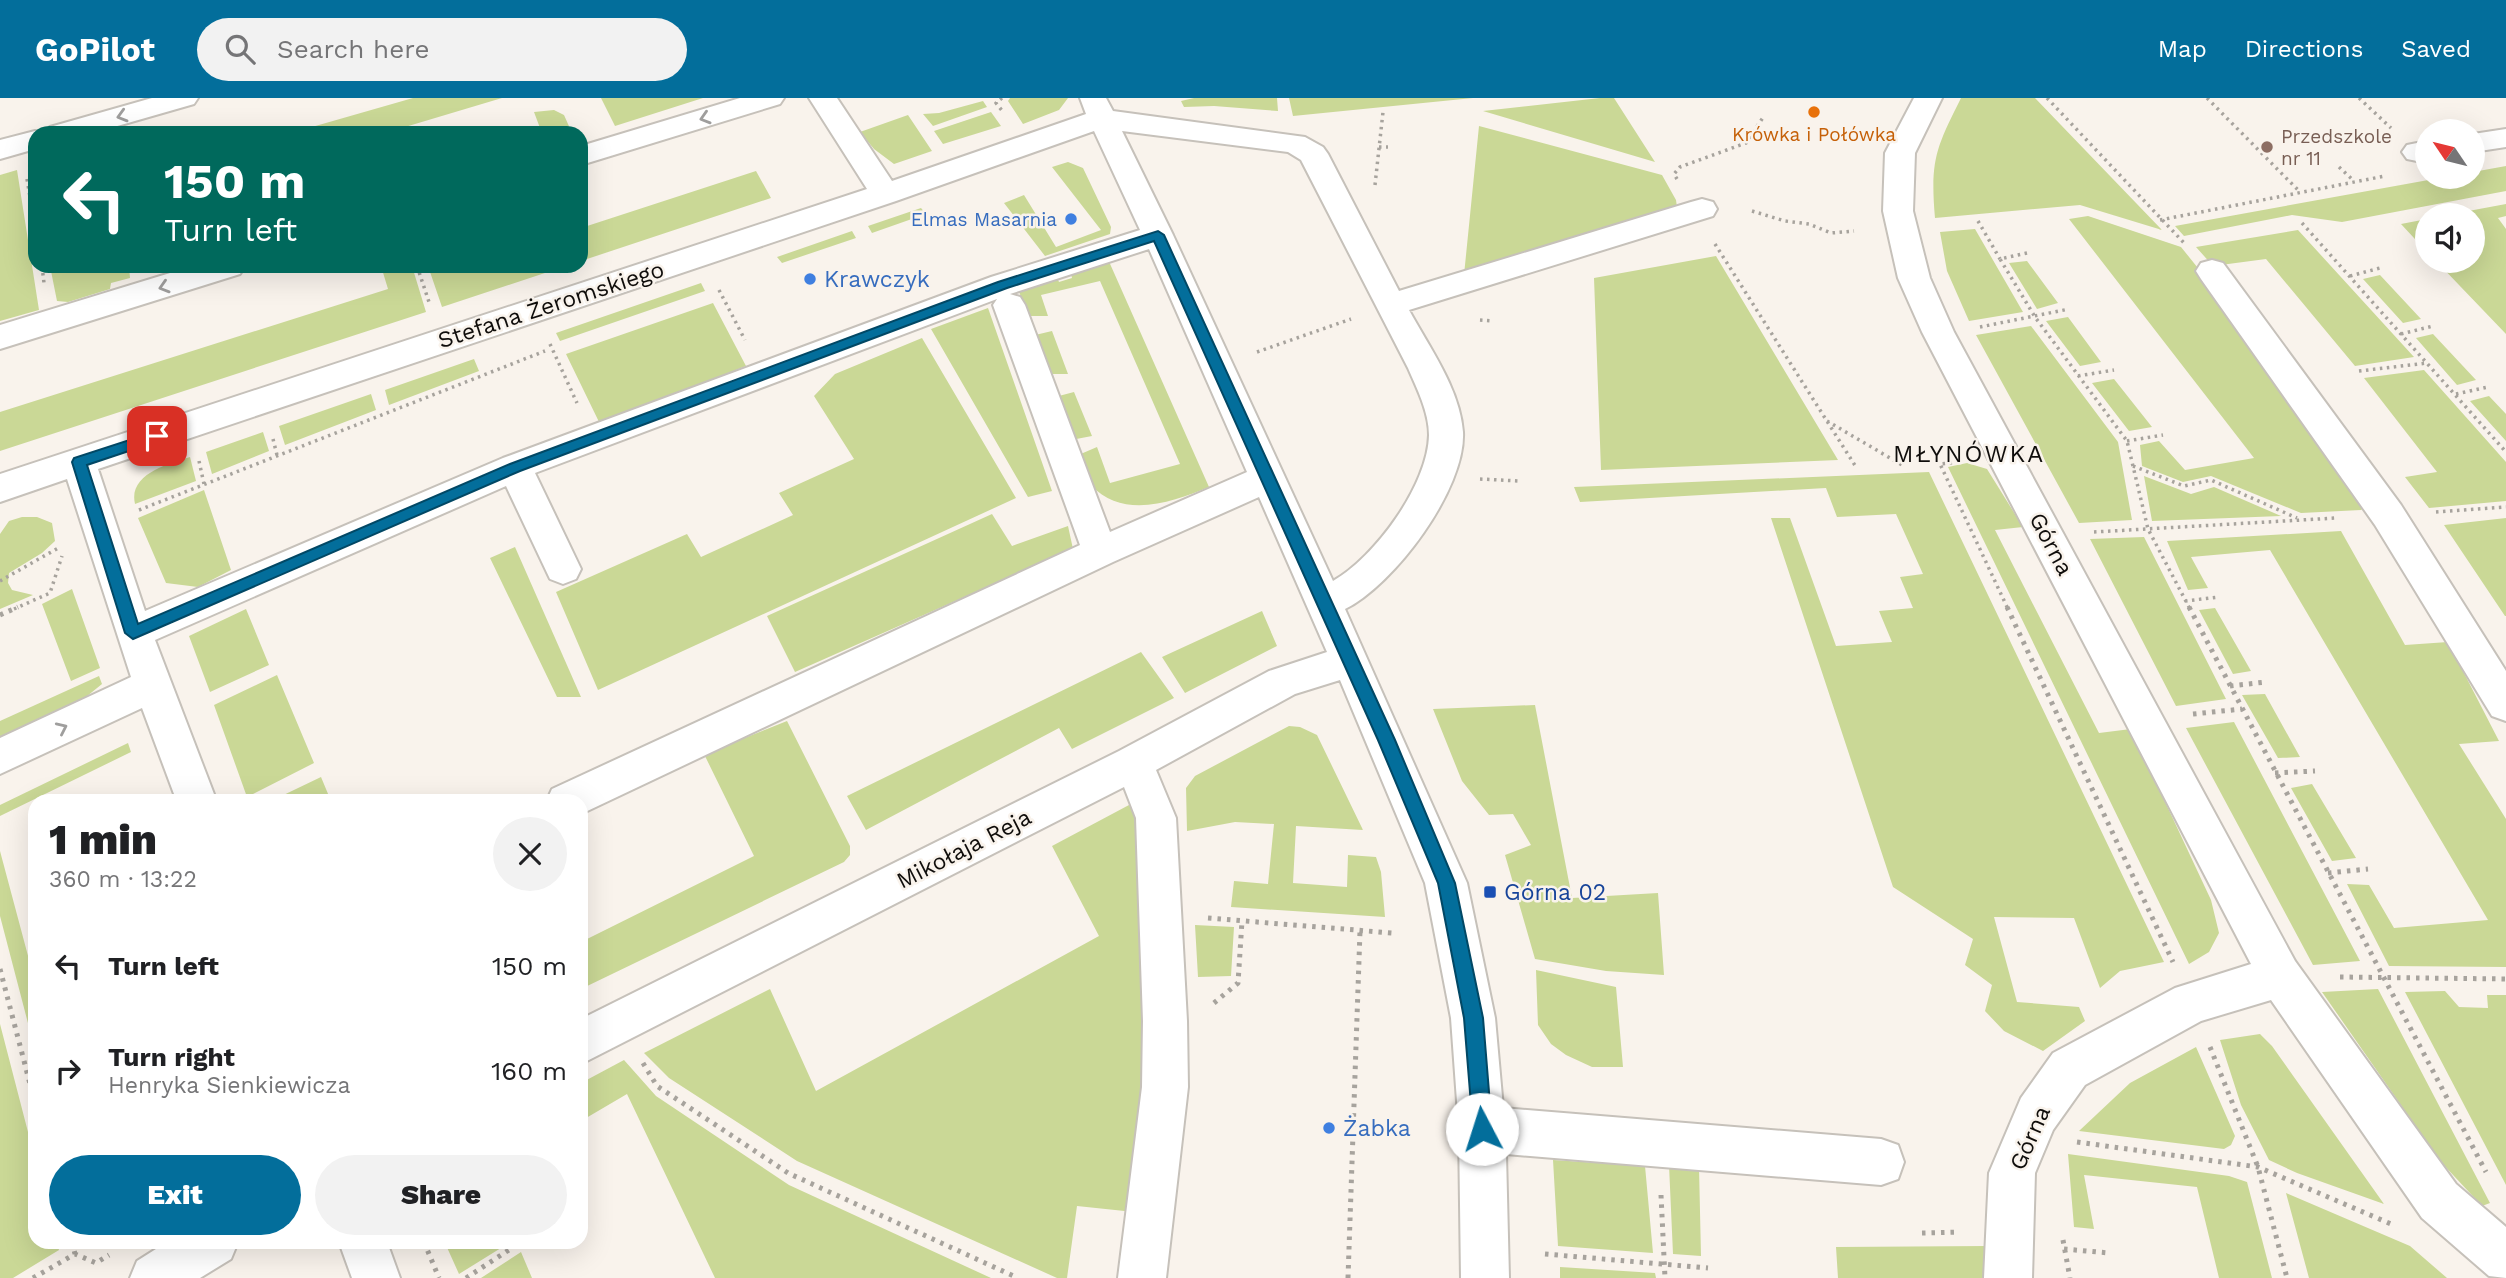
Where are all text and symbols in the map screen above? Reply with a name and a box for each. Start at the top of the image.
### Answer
search box [197,18,687,81]
text: GoPilot [35,30,155,69]
icon: search [221,30,259,68]
text: Search here [277,34,429,64]
text: Map [2158,35,2207,63]
text: Directions [2245,35,2363,63]
text: Saved [2401,35,2471,63]
marker: Krówka i Połówka [1806,104,1822,120]
one-way arrow [116,107,128,122]
one-way arrow [699,110,711,125]
north arrow [2415,119,2485,189]
map controls [2415,119,2485,273]
place label: Krówka i Połówka [1732,123,1896,146]
place label: Przedszkole nr 11 [2281,125,2392,170]
marker: Przedszkole nr 11 [2259,139,2275,155]
text: 150 m [164,152,305,210]
icon: left [49,154,140,245]
button: sound [2415,203,2485,273]
place label: Elmas Masarnia [911,208,1057,231]
text: Turn left [164,211,297,249]
marker: Elmas Masarnia [1063,211,1079,227]
street label: Stefana Żeromskiego [435,256,667,354]
place label: Krawczyk [824,266,930,293]
marker: Krawczyk [802,271,818,287]
one-way arrow [158,278,170,293]
pin [127,406,187,466]
icon: arrive [138,417,176,455]
district label: MŁYNÓWKA [1893,440,2045,468]
street label: Górna [2023,508,2079,580]
one-way arrow [55,722,67,736]
street label: Mikołaja Reja [892,803,1036,895]
text: 1 min [49,815,157,864]
button: close [493,817,567,891]
text: 360 m · 13:22 [49,866,197,893]
place label: Górna 02 [1504,879,1606,906]
marker: Górna 02 [1482,884,1498,900]
icon: left [49,947,87,985]
text: Turn left [108,951,219,981]
text: 150 m [492,951,567,981]
text: Turn right [108,1042,235,1072]
icon: right [49,1052,87,1090]
text: 160 m [491,1056,567,1086]
text: Henryka Sienkiewicza [108,1072,351,1099]
position arrow [1445,1092,1519,1166]
street label: Górna [2004,1102,2056,1174]
place label: Żabka [1343,1115,1411,1142]
marker: Żabka [1321,1120,1337,1136]
button: Exit [49,1155,301,1235]
button: Share [315,1155,567,1235]

